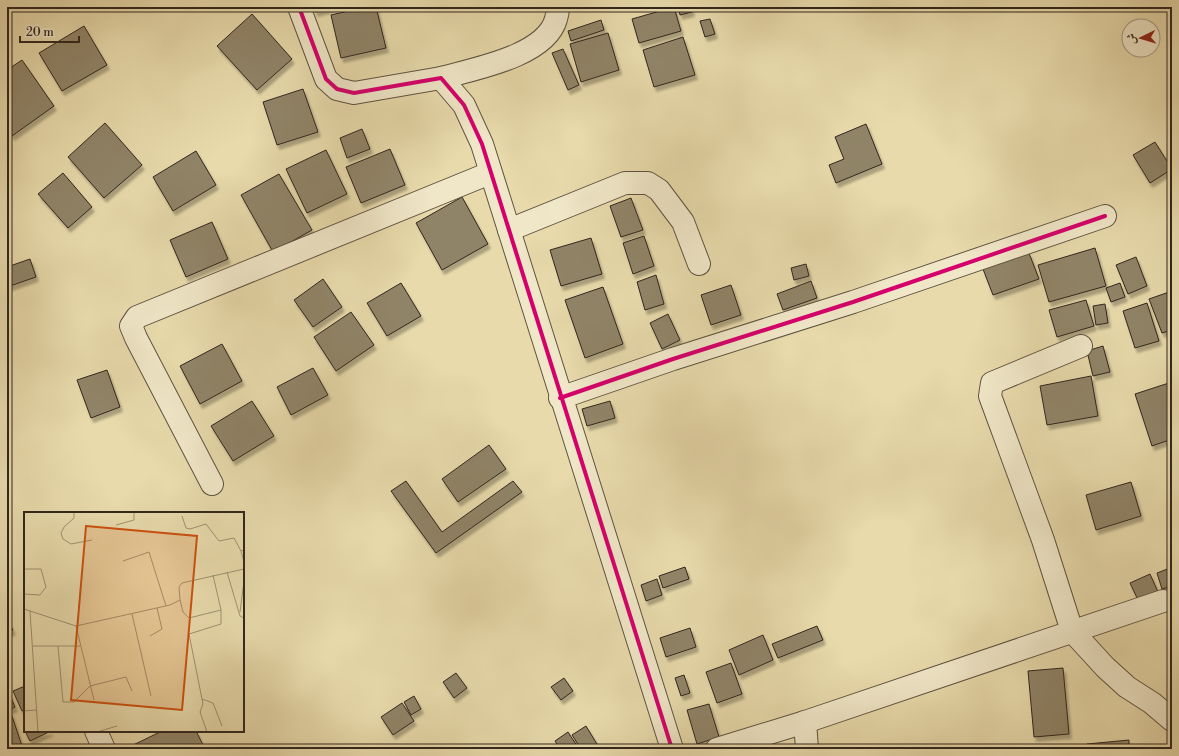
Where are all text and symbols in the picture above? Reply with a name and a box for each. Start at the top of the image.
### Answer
scale bar [20,18,79,44]
north arrow [1121,18,1161,58]
text: 20 m [26,25,54,40]
text: ش [1125,33,1139,45]
inset map [24,512,244,732]

